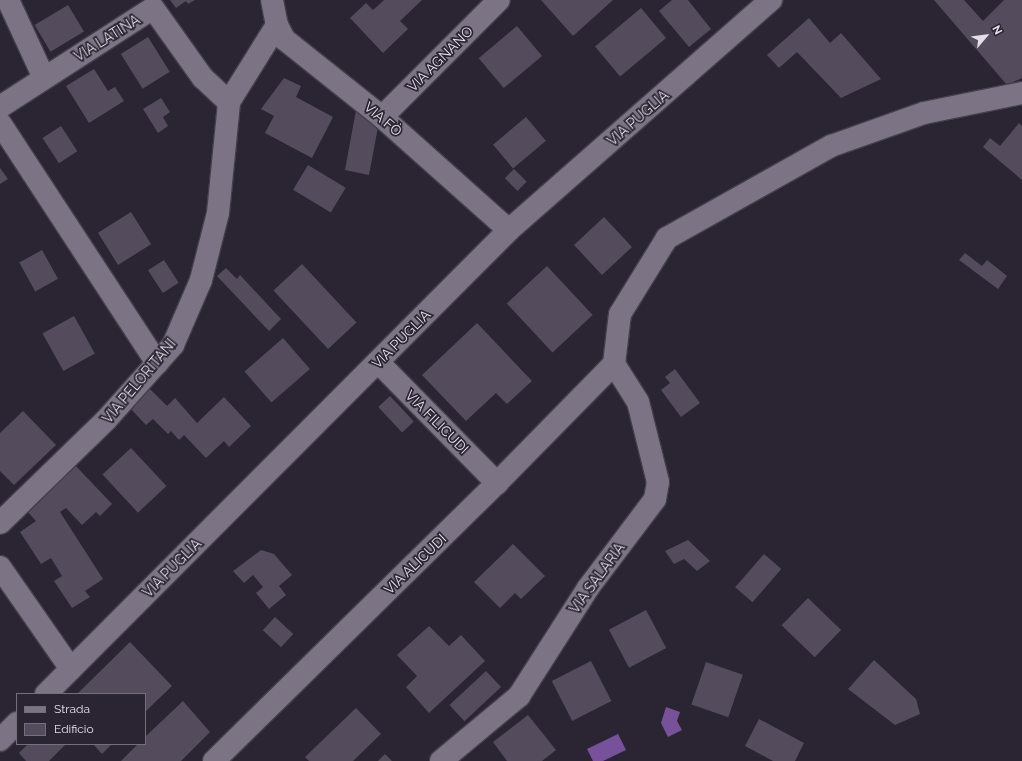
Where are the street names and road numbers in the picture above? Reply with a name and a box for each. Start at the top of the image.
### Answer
street label: VIA LATINA [71,11,143,65]
street label: VIA AGNANO [403,22,477,96]
street label: VIA PUGLIA [604,87,672,149]
street label: VIA FÒ [361,98,405,140]
street label: VIA PUGLIA [368,306,434,372]
street label: VIA PELORITANI [99,335,179,427]
street label: VIA FILICUDI [402,387,472,457]
street label: VIA ALICUDI [380,530,450,598]
street label: VIA PUGLIA [139,535,205,601]
street label: VIA SALARIA [566,539,628,617]

